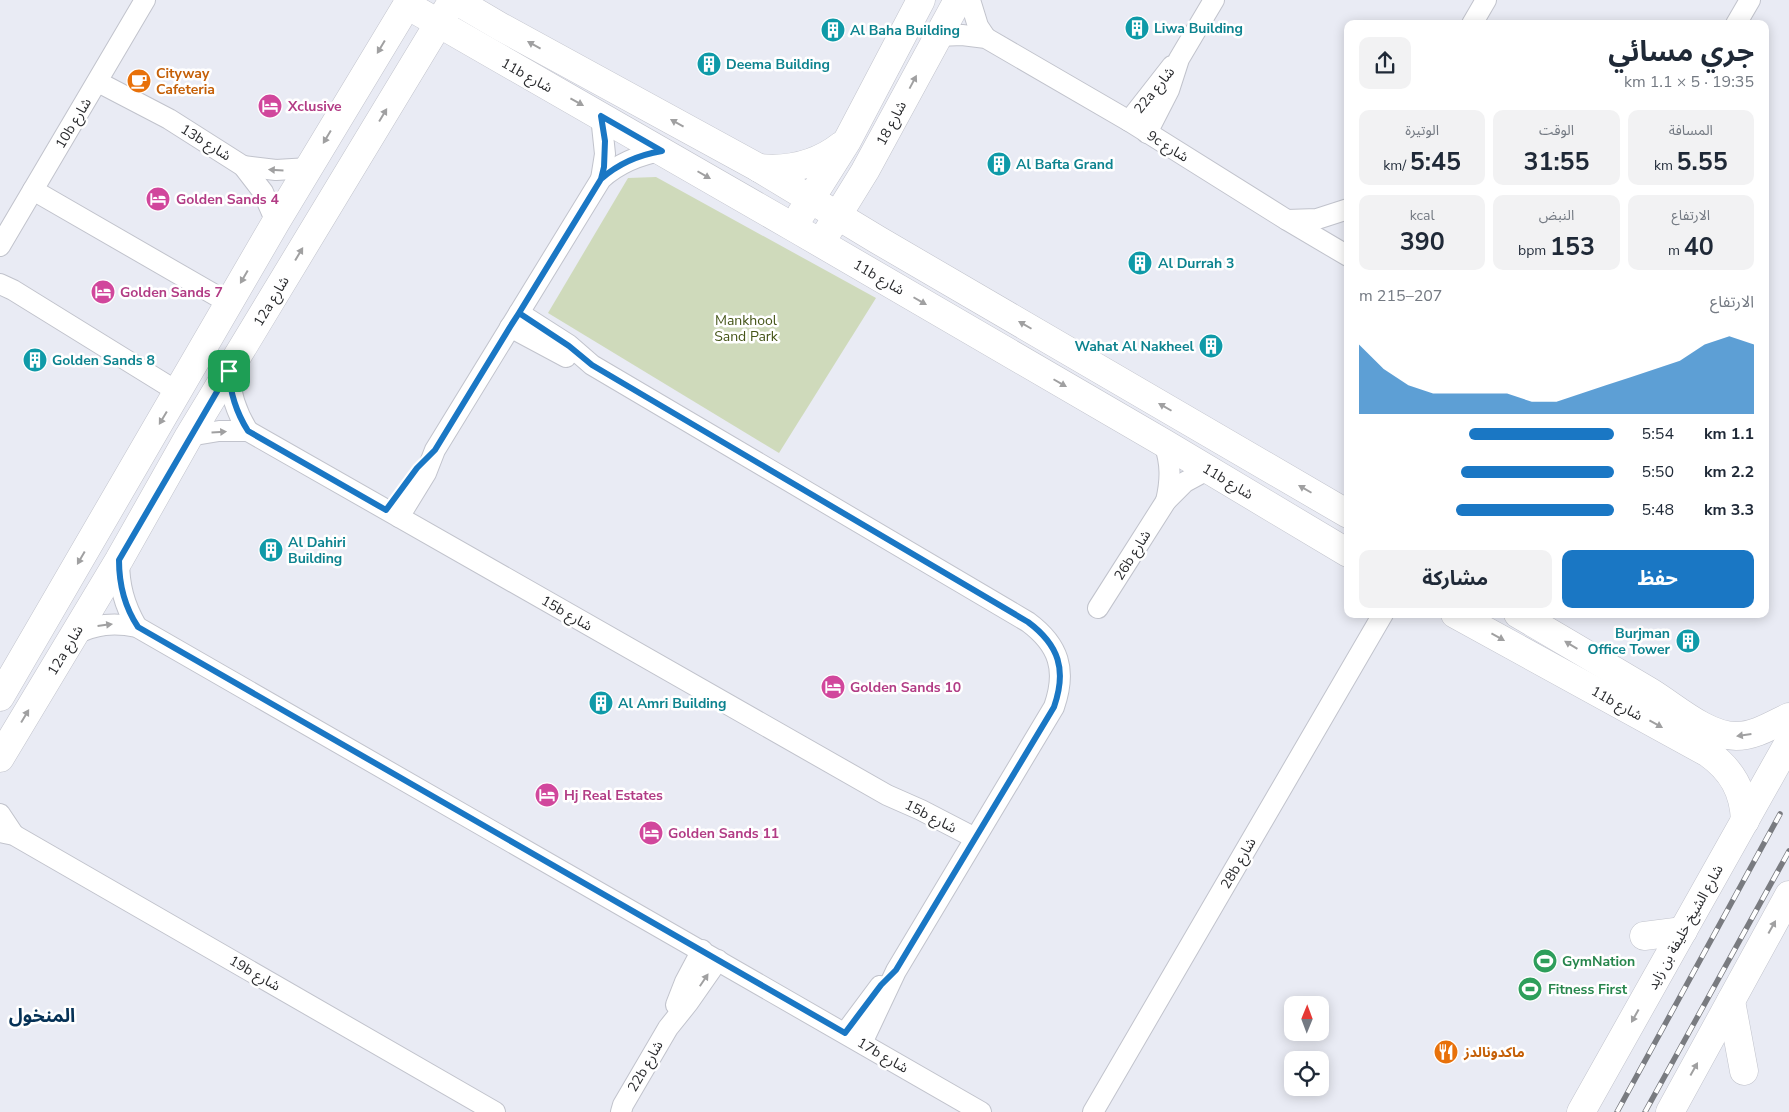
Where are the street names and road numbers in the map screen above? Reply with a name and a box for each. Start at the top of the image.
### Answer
street label: 11b شارع [497,54,556,98]
street label: 22a شارع [1130,63,1180,118]
street label: 10b شارع [51,94,97,153]
street label: شارع 18 [872,98,912,149]
street label: 13b شارع [176,120,234,166]
street label: 9c شارع [1143,126,1192,167]
street label: 11b شارع [849,255,908,300]
street label: 12a شارع [249,273,295,330]
street label: 11b شارع [1198,459,1257,505]
street label: 26b شارع [1110,527,1156,585]
street label: 15b شارع [537,591,596,636]
street label: 12a شارع [43,622,89,679]
street label: 11b شارع [1587,682,1646,726]
street label: 15b شارع [901,795,960,838]
street label: 28b شارع [1216,834,1261,893]
street label: شارع الشيخ خليفة بن زايد [1643,861,1729,994]
street label: 19b شارع [225,951,284,996]
street label: 17b شارع [853,1033,912,1078]
street label: 22b شارع [623,1037,668,1096]

